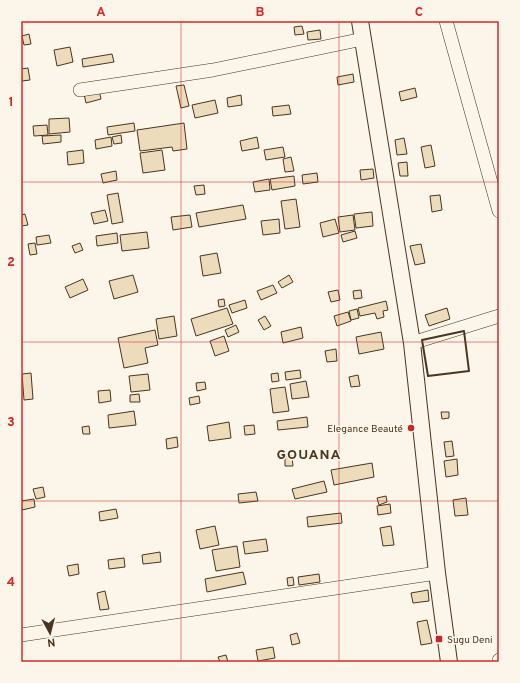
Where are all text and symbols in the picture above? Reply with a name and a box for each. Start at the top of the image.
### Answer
text: A [96,5,106,21]
text: B [256,5,265,21]
text: C [415,5,423,21]
text: 1 [8,95,14,111]
text: 2 [7,255,15,271]
text: 3 [7,415,15,431]
place label: Elegance Beauté [327,423,403,436]
marker: Elegance Beauté [406,423,416,433]
district label: GOUANA [277,447,341,464]
text: 4 [7,575,15,591]
north arrow [30,613,70,653]
marker: Sugu Deni [434,634,444,644]
place label: Sugu Deni [447,634,493,647]
text: N [46,635,56,649]

